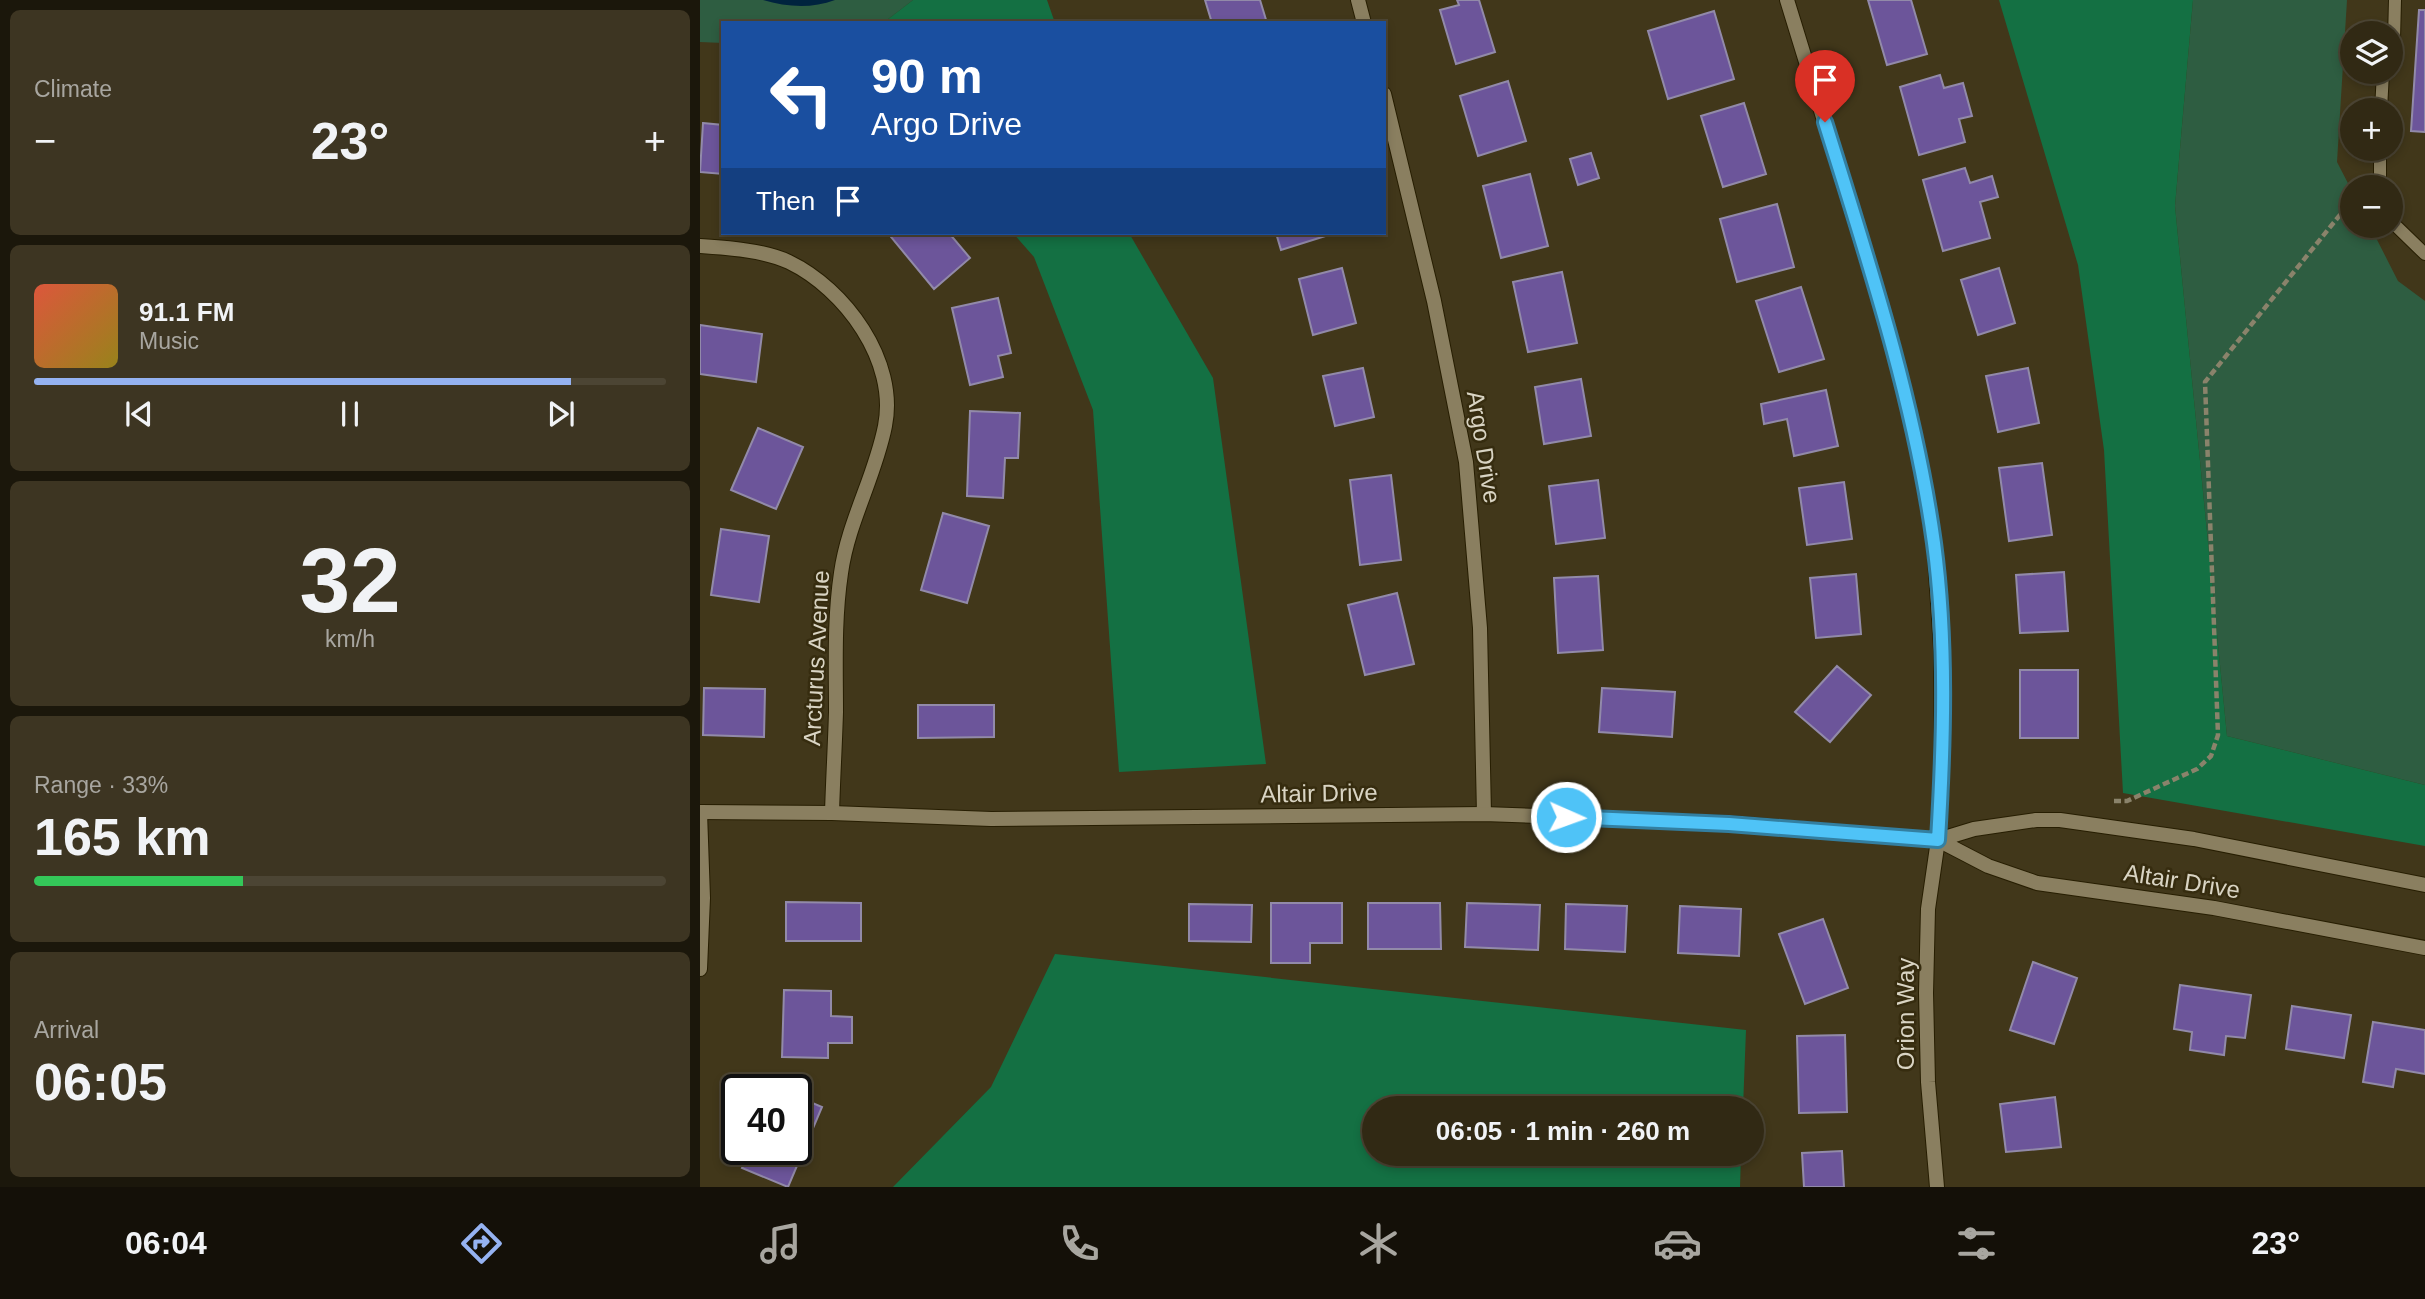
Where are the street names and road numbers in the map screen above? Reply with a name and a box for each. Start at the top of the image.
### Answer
street label: Argo Drive [1462,389,1506,505]
street label: Arcturus Avenue [798,570,834,746]
street label: Altair Drive [1260,778,1378,808]
street label: Altair Drive [2122,858,2242,904]
street label: Orion Way [1892,958,1919,1070]

